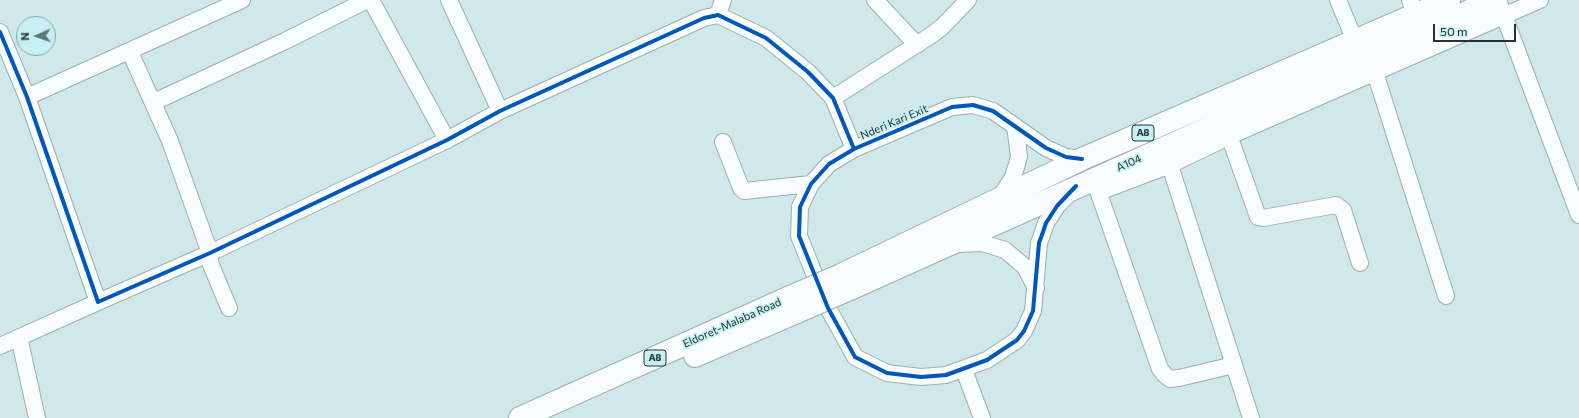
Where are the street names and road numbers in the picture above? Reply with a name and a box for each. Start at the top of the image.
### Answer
street label: Nderi Kari Exit [858,102,930,142]
road number: A8 [1132,125,1154,141]
street label: A104 [1114,152,1144,174]
street label: Eldoret-Malaba Road [681,295,783,351]
road number: A8 [644,350,666,366]

